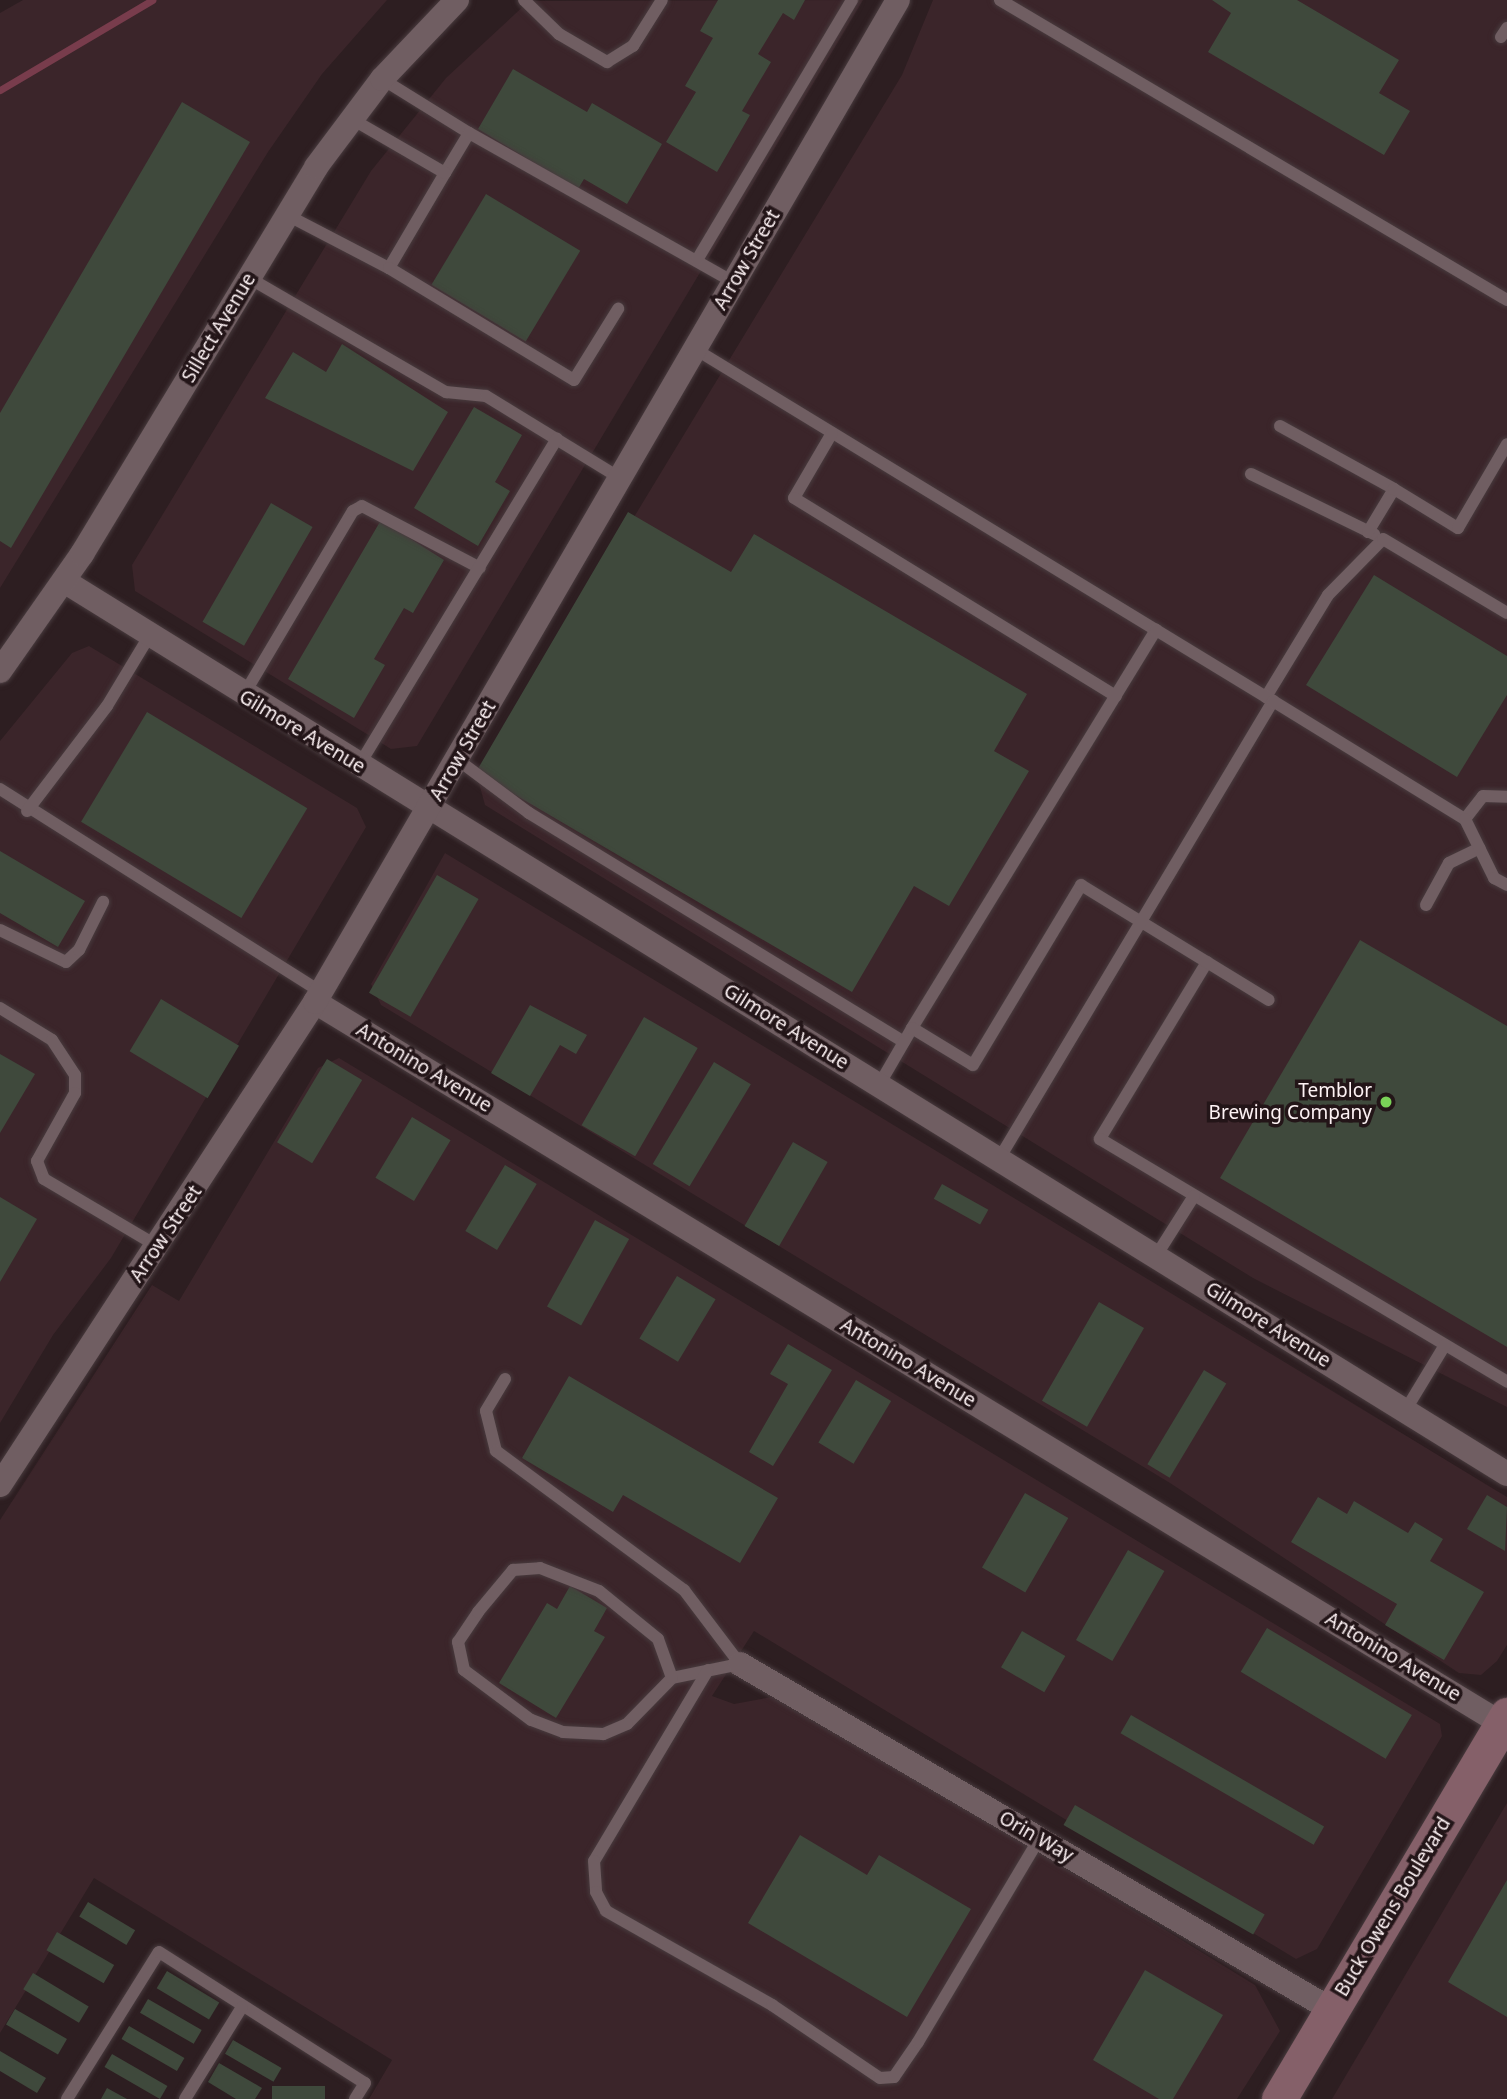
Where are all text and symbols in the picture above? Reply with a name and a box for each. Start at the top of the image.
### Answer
street label: Arrow Street [709,206,785,314]
street label: Sillect Avenue [177,269,261,387]
street label: Gilmore Avenue [235,685,369,779]
street label: Arrow Street [425,697,501,805]
street label: Gilmore Avenue [719,980,853,1074]
street label: Antonino Avenue [352,1019,496,1117]
place label: Temblor Brewing Company [1209,1080,1372,1124]
marker: Temblor Brewing Company [1378,1094,1394,1110]
street label: Arrow Street [125,1181,207,1287]
street label: Gilmore Avenue [1201,1278,1335,1372]
street label: Antonino Avenue [836,1314,980,1412]
street label: Antonino Avenue [1321,1608,1465,1706]
street label: Orin Way [995,1807,1077,1867]
street label: Buck Owens Boulevard [1330,1813,1456,2001]

